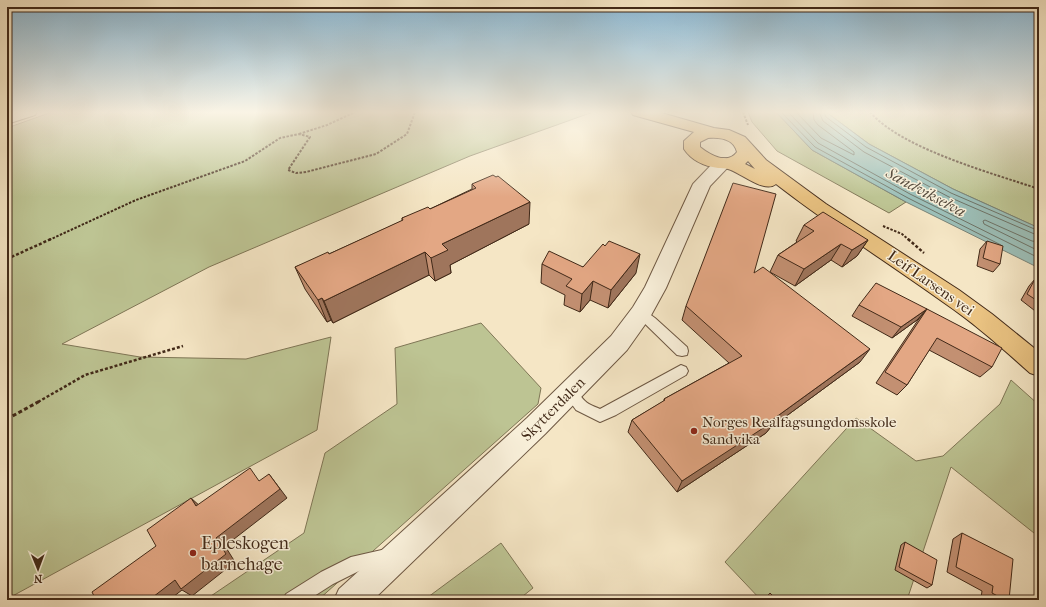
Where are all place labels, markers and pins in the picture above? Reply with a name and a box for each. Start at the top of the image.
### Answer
place label: Norges Realfagsungdomsskole Sandvika [702,413,897,448]
marker: Norges Realfagsungdomsskole Sandvika [689,426,699,436]
place label: Epleskogen barnehage [200,533,290,575]
marker: Epleskogen barnehage [188,548,198,558]

